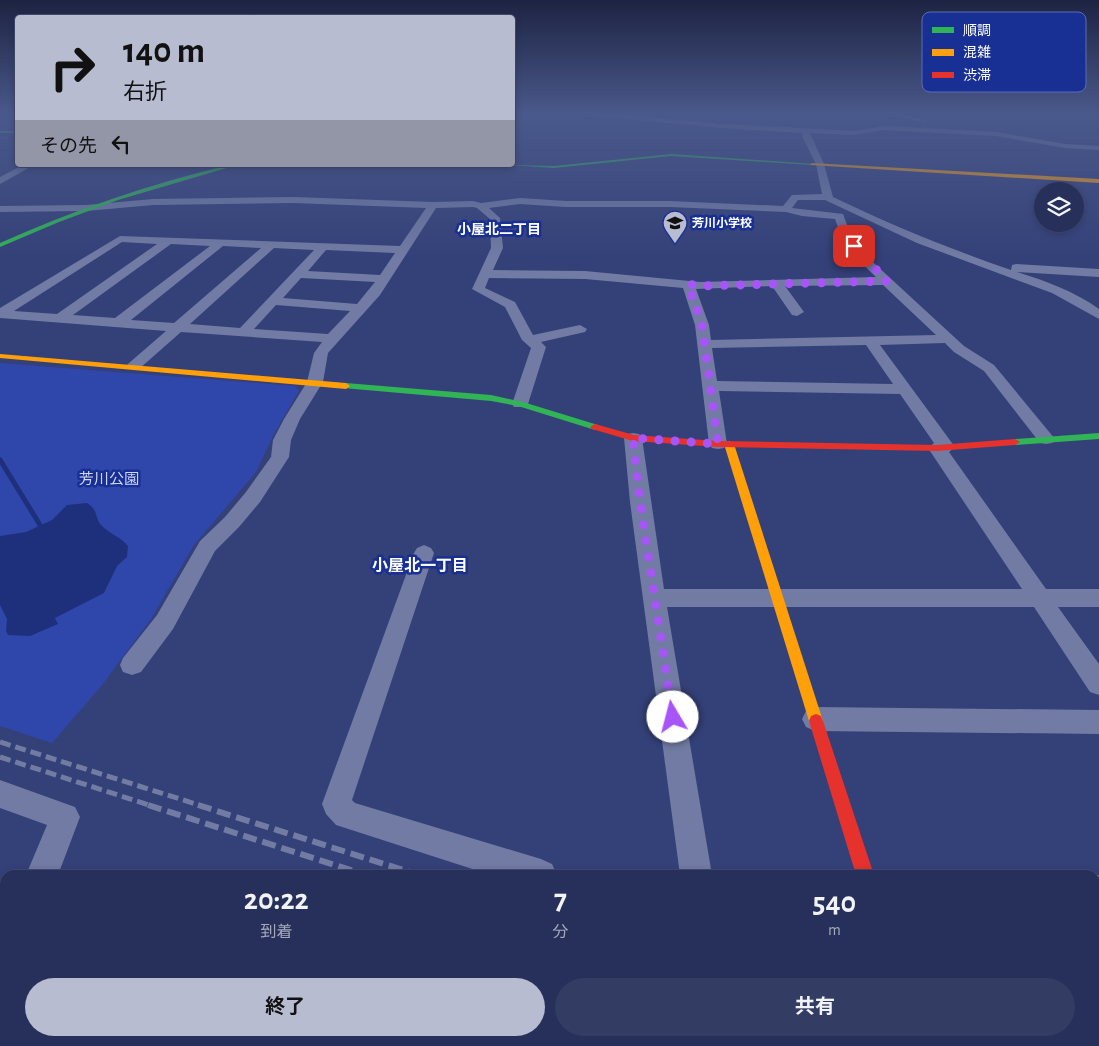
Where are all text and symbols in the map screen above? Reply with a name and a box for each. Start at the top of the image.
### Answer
legend [922,12,1086,92]
text: 順調 [963,24,991,38]
text: 140 m [123,34,205,69]
icon: right [40,35,105,100]
text: 混雑 [963,44,991,60]
text: 渋滞 [963,68,991,83]
text: 右折 [123,81,167,103]
icon: left [107,130,135,158]
text: その先 [40,137,97,156]
map controls [1034,182,1084,232]
button: layers [1034,182,1084,232]
school or university icon: 芳川小学校 [662,210,688,244]
place label: 芳川小学校 [692,216,752,229]
district label: 小屋北二丁目 [457,222,541,237]
pin [833,225,875,267]
icon: arrive [840,232,868,260]
park label: 芳川公園 [79,471,139,487]
district label: 小屋北一丁目 [372,557,468,574]
position arrow [646,690,698,742]
text: 20:22 [244,885,309,915]
text: 7 [554,885,567,915]
text: 540 [812,888,856,918]
text: m [828,922,841,938]
text: 到着 [260,924,292,940]
text: 分 [553,924,569,940]
button: 終了 [25,978,545,1036]
button: 共有 [555,978,1075,1036]

